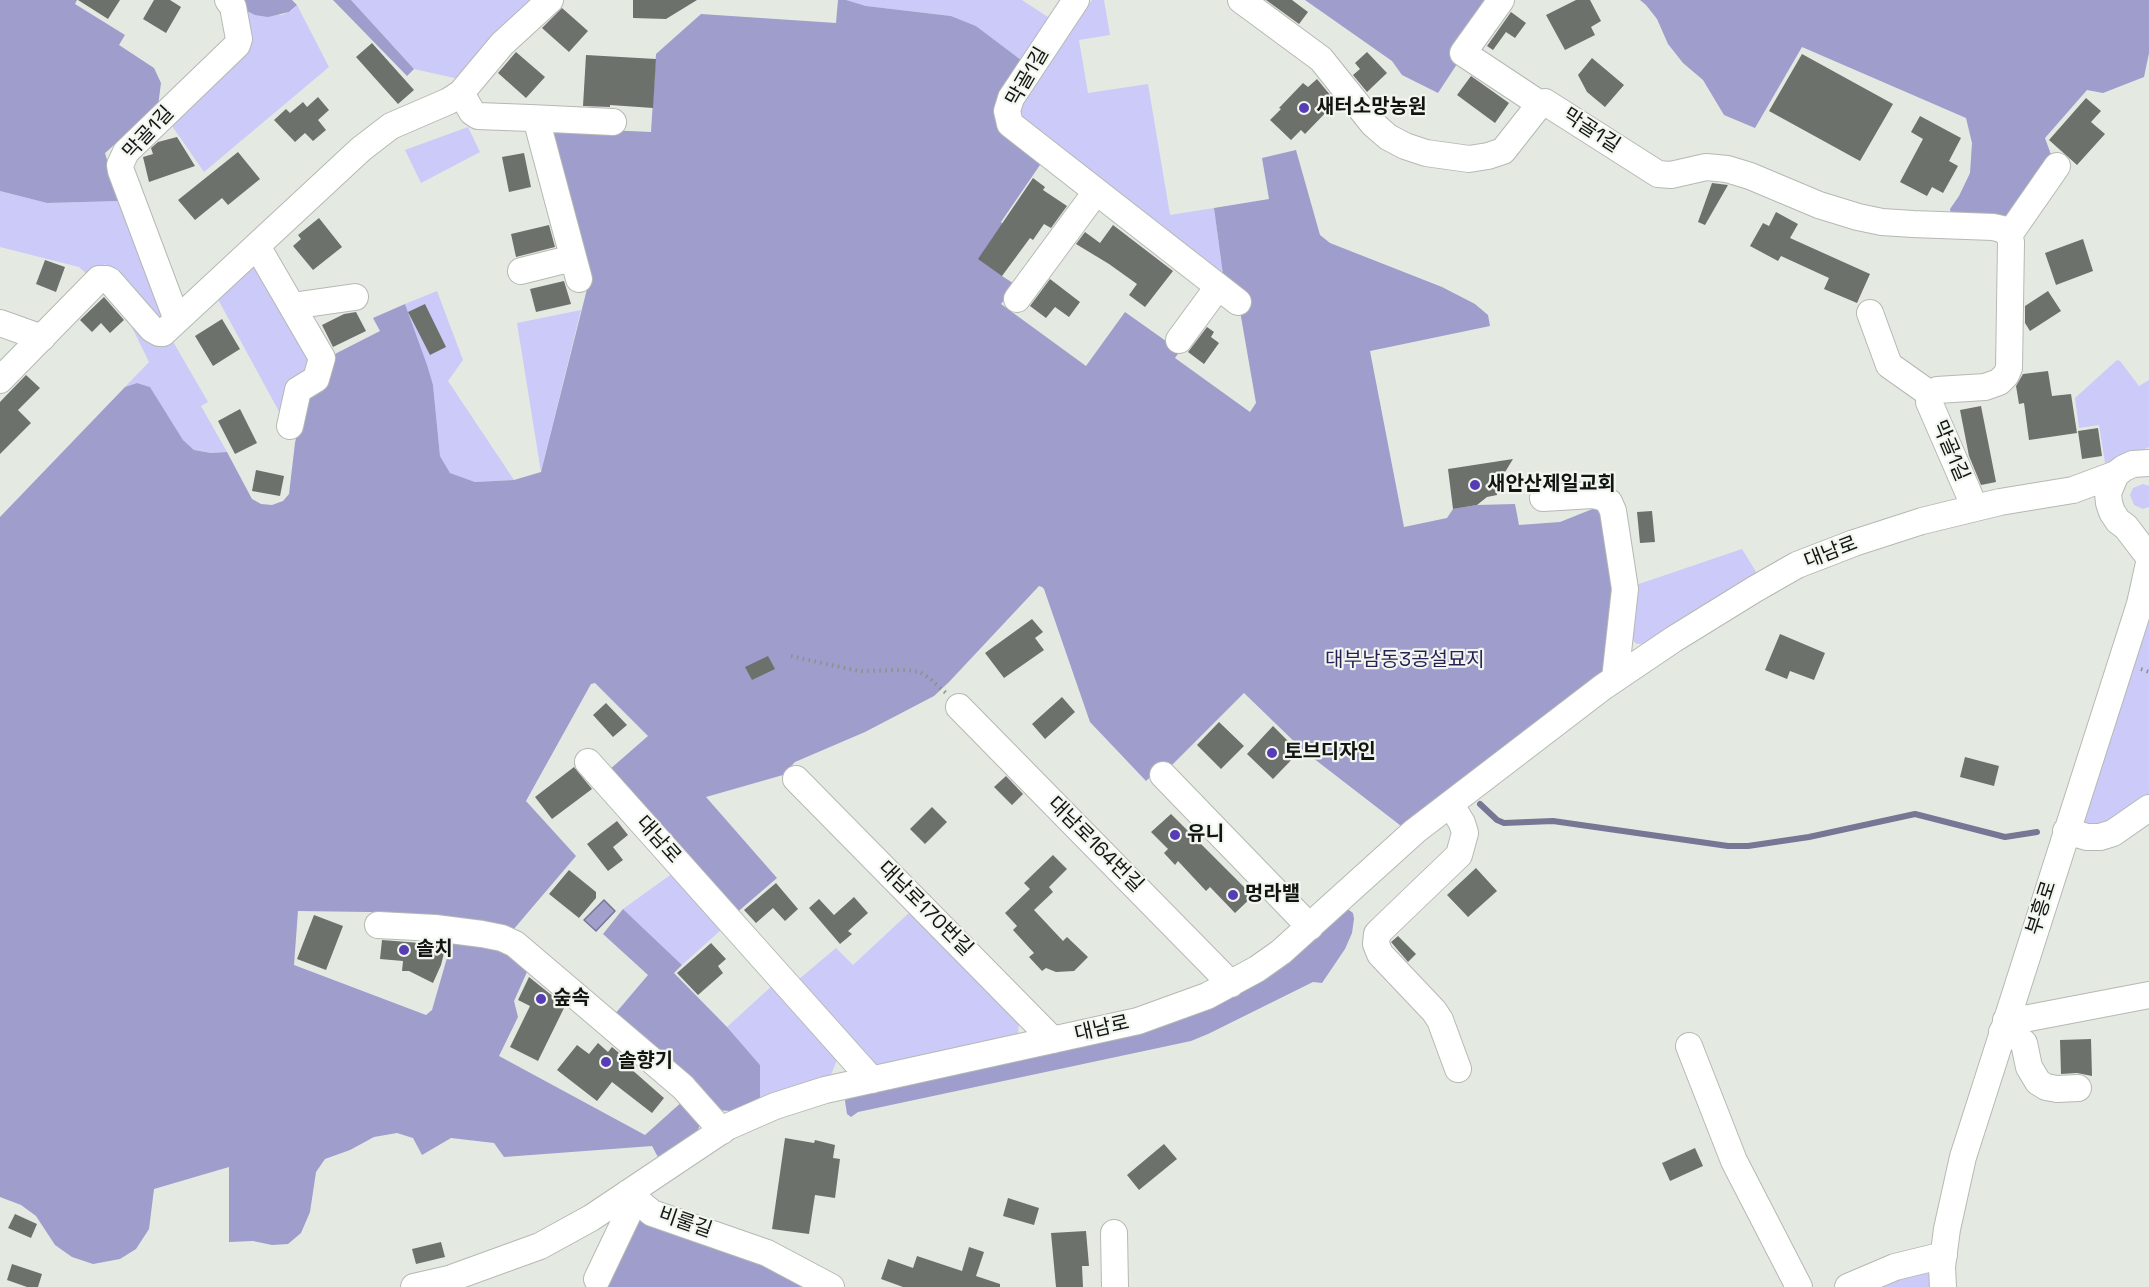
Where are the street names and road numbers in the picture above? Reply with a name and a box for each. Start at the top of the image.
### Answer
street label: 막골1길 [1002,43,1054,111]
street label: 막골1길 [119,102,179,164]
street label: 막골1길 [1558,104,1624,158]
street label: 막골1길 [1927,417,1973,485]
street label: 대남로 [1801,532,1861,574]
street label: 대남로164번길 [1042,792,1148,898]
street label: 대남로 [631,811,685,869]
street label: 대남로170번길 [873,857,977,961]
street label: 부흥로 [2022,878,2062,938]
street label: 대남로 [1072,1011,1132,1047]
street label: 비룰길 [655,1203,715,1243]

